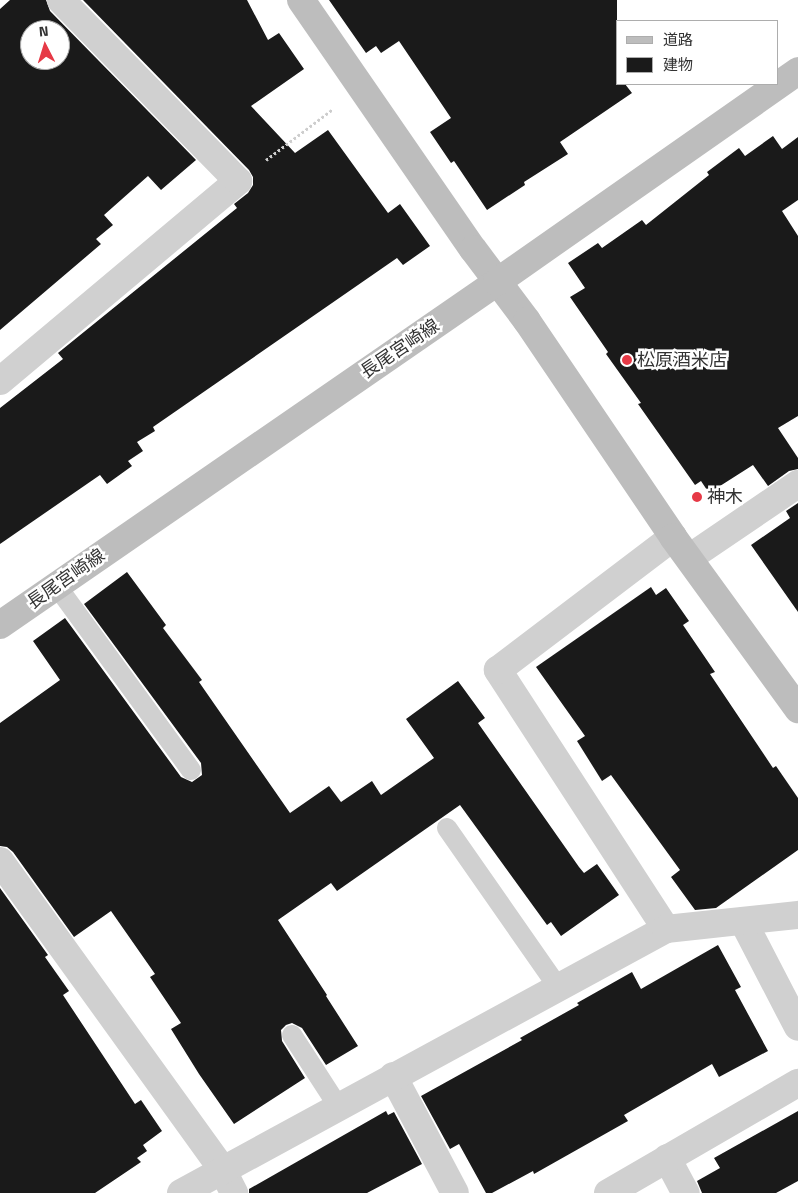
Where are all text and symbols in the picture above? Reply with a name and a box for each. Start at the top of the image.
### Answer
north arrow [20,20,70,70]
text: N [38,20,49,41]
legend [616,20,778,85]
text: 道路 [663,28,693,51]
text: 建物 [663,53,693,76]
street label: 長尾宮崎線 [357,315,443,383]
place label: 松原酒米店 [637,349,727,371]
marker: 松原酒米店 [621,354,633,366]
place label: 神木 [707,486,743,508]
marker: 神木 [691,491,703,503]
street label: 長尾宮崎線 [23,544,109,614]

